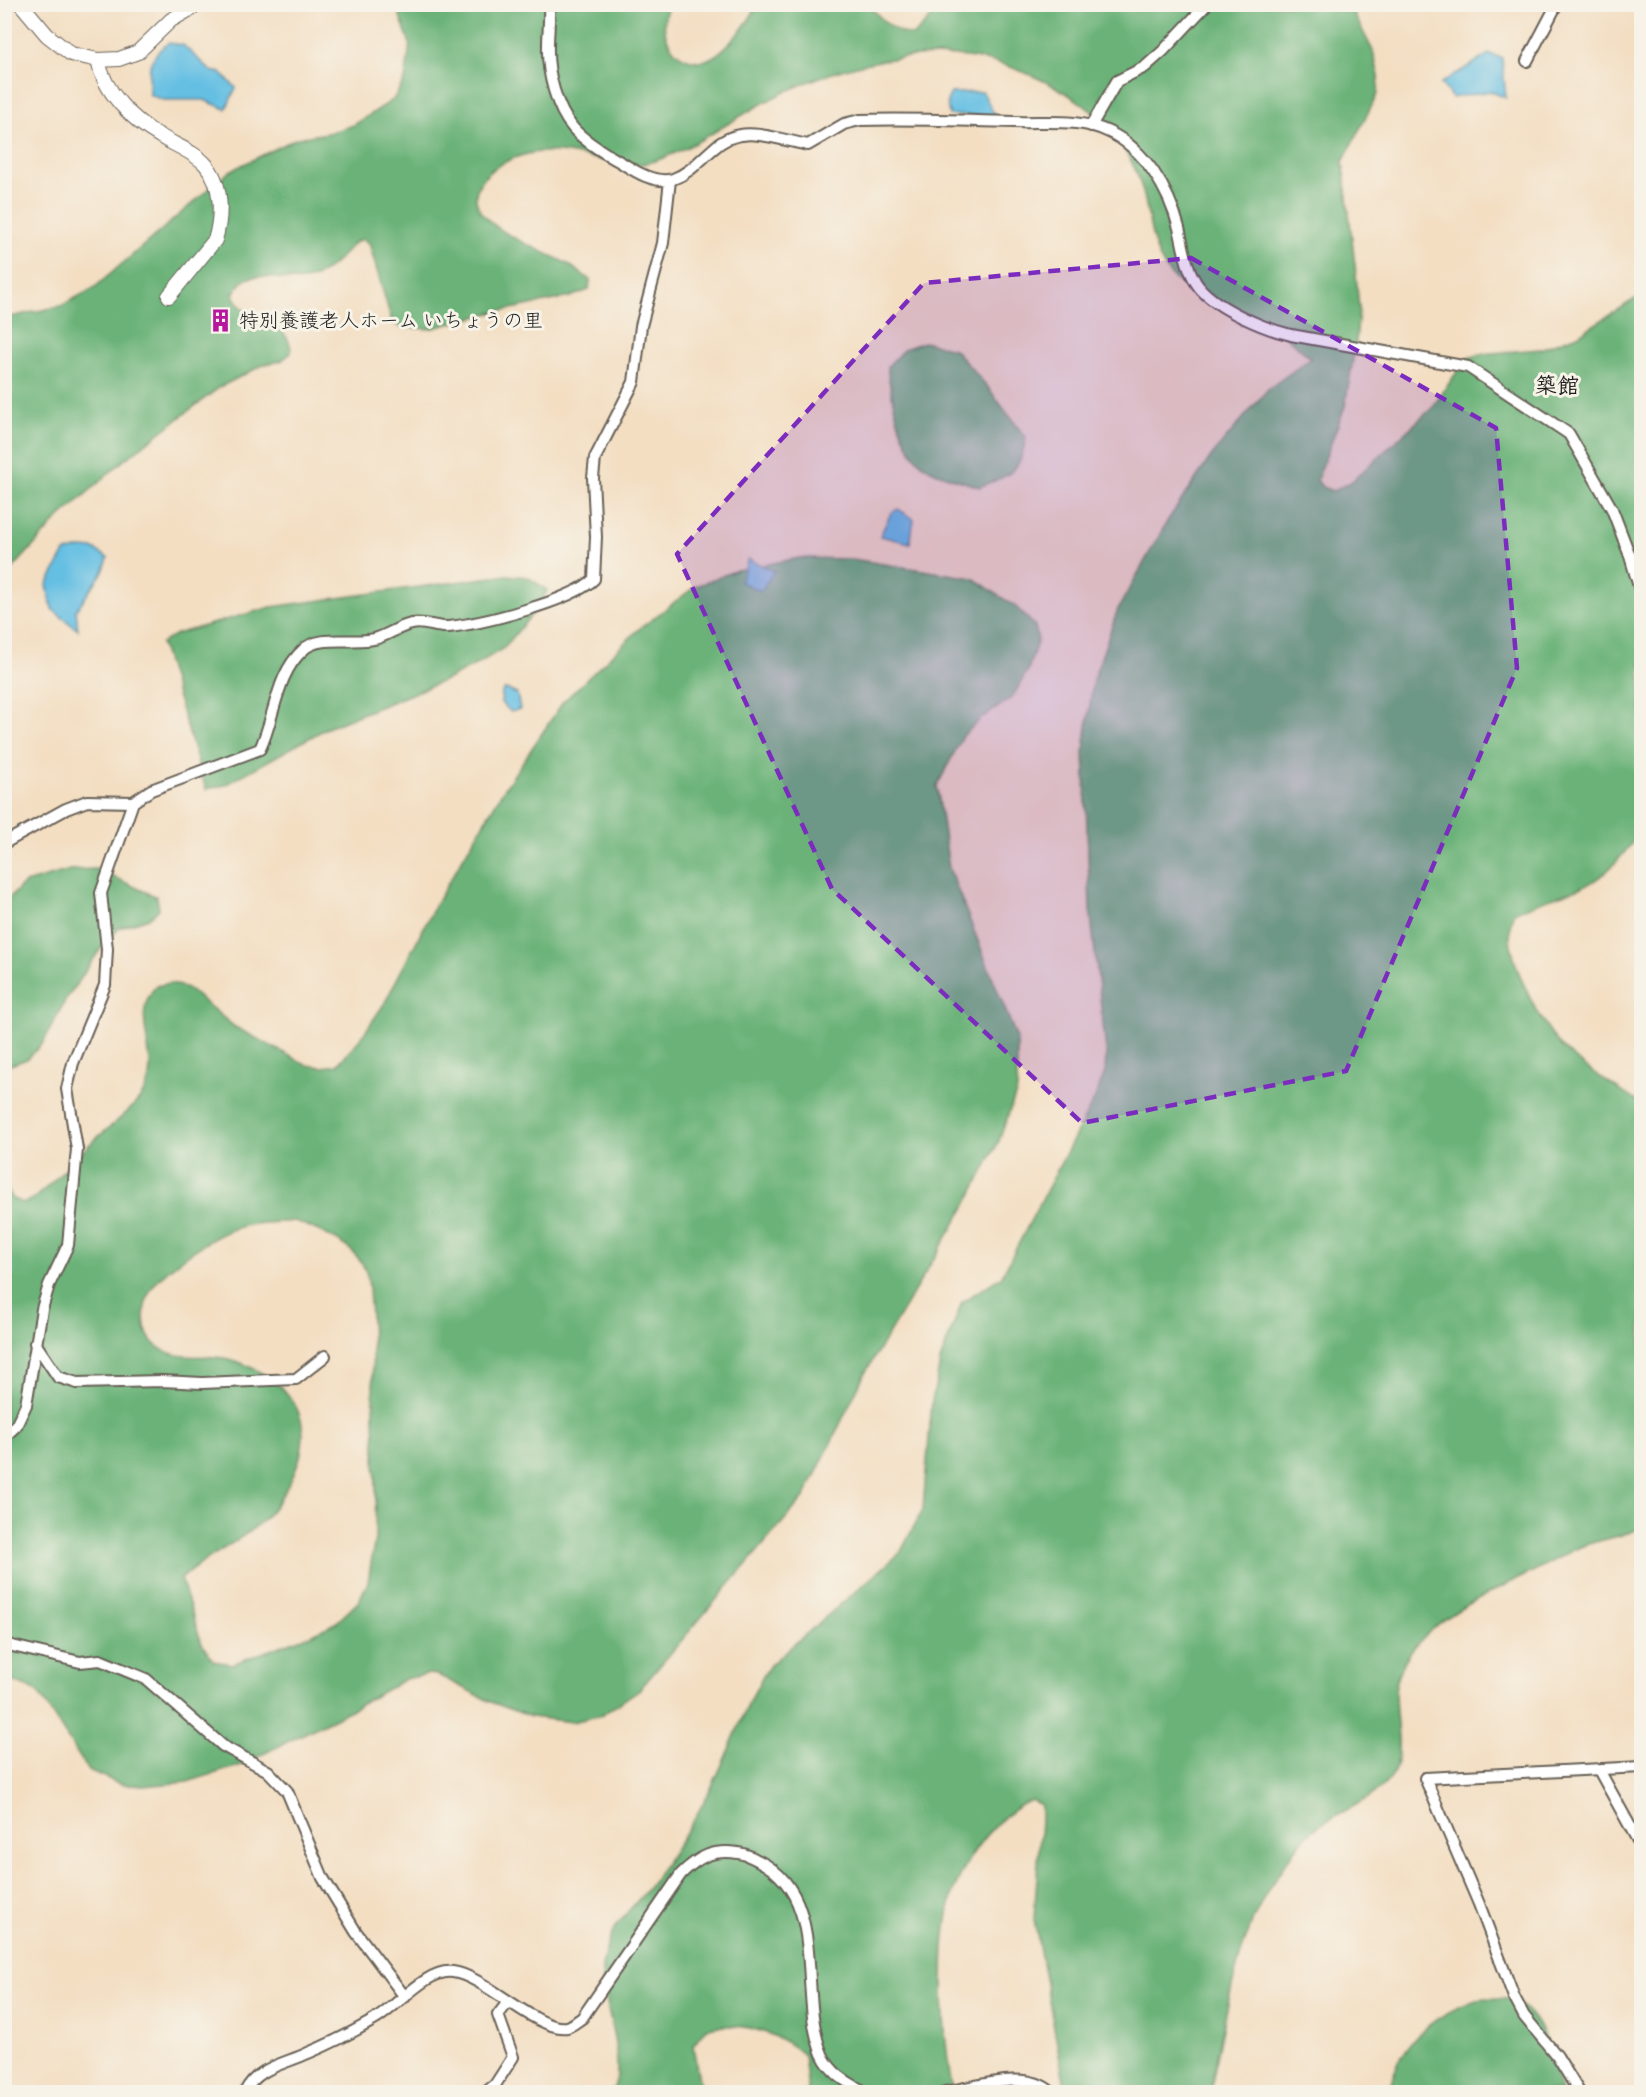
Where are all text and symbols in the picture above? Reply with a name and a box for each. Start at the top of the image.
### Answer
building icon: 特別養護老人ホーム いちょうの里 [208,307,234,333]
place label: 特別養護老人ホーム いちょうの里 [239,310,543,335]
district label: 築館 [1535,374,1579,402]

